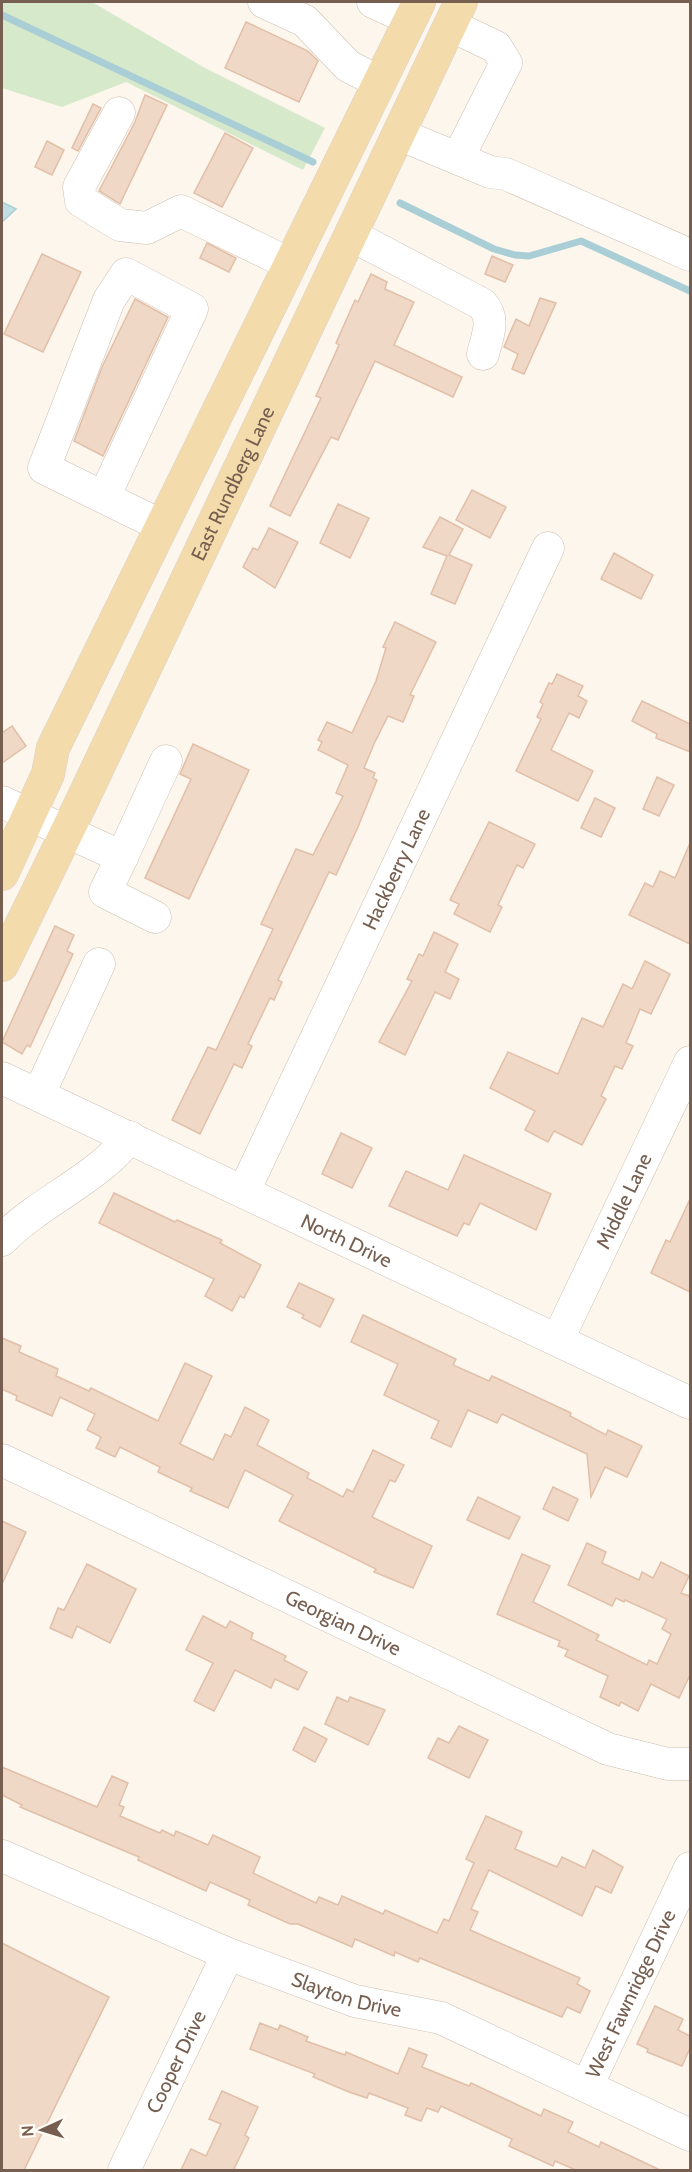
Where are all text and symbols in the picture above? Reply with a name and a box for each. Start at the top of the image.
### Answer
street label: East Rundberg Lane [186,402,279,564]
street label: Hackberry Lane [357,805,435,934]
street label: Middle Lane [591,1149,657,1253]
street label: North Drive [297,1209,396,1273]
street label: Georgian Drive [281,1585,405,1661]
street label: West Fawnridge Drive [581,1906,681,2082]
street label: Slayton Drive [288,1967,404,2022]
street label: Cooper Drive [141,2007,211,2117]
north arrow [12,2100,72,2160]
text: N [18,2125,37,2137]

